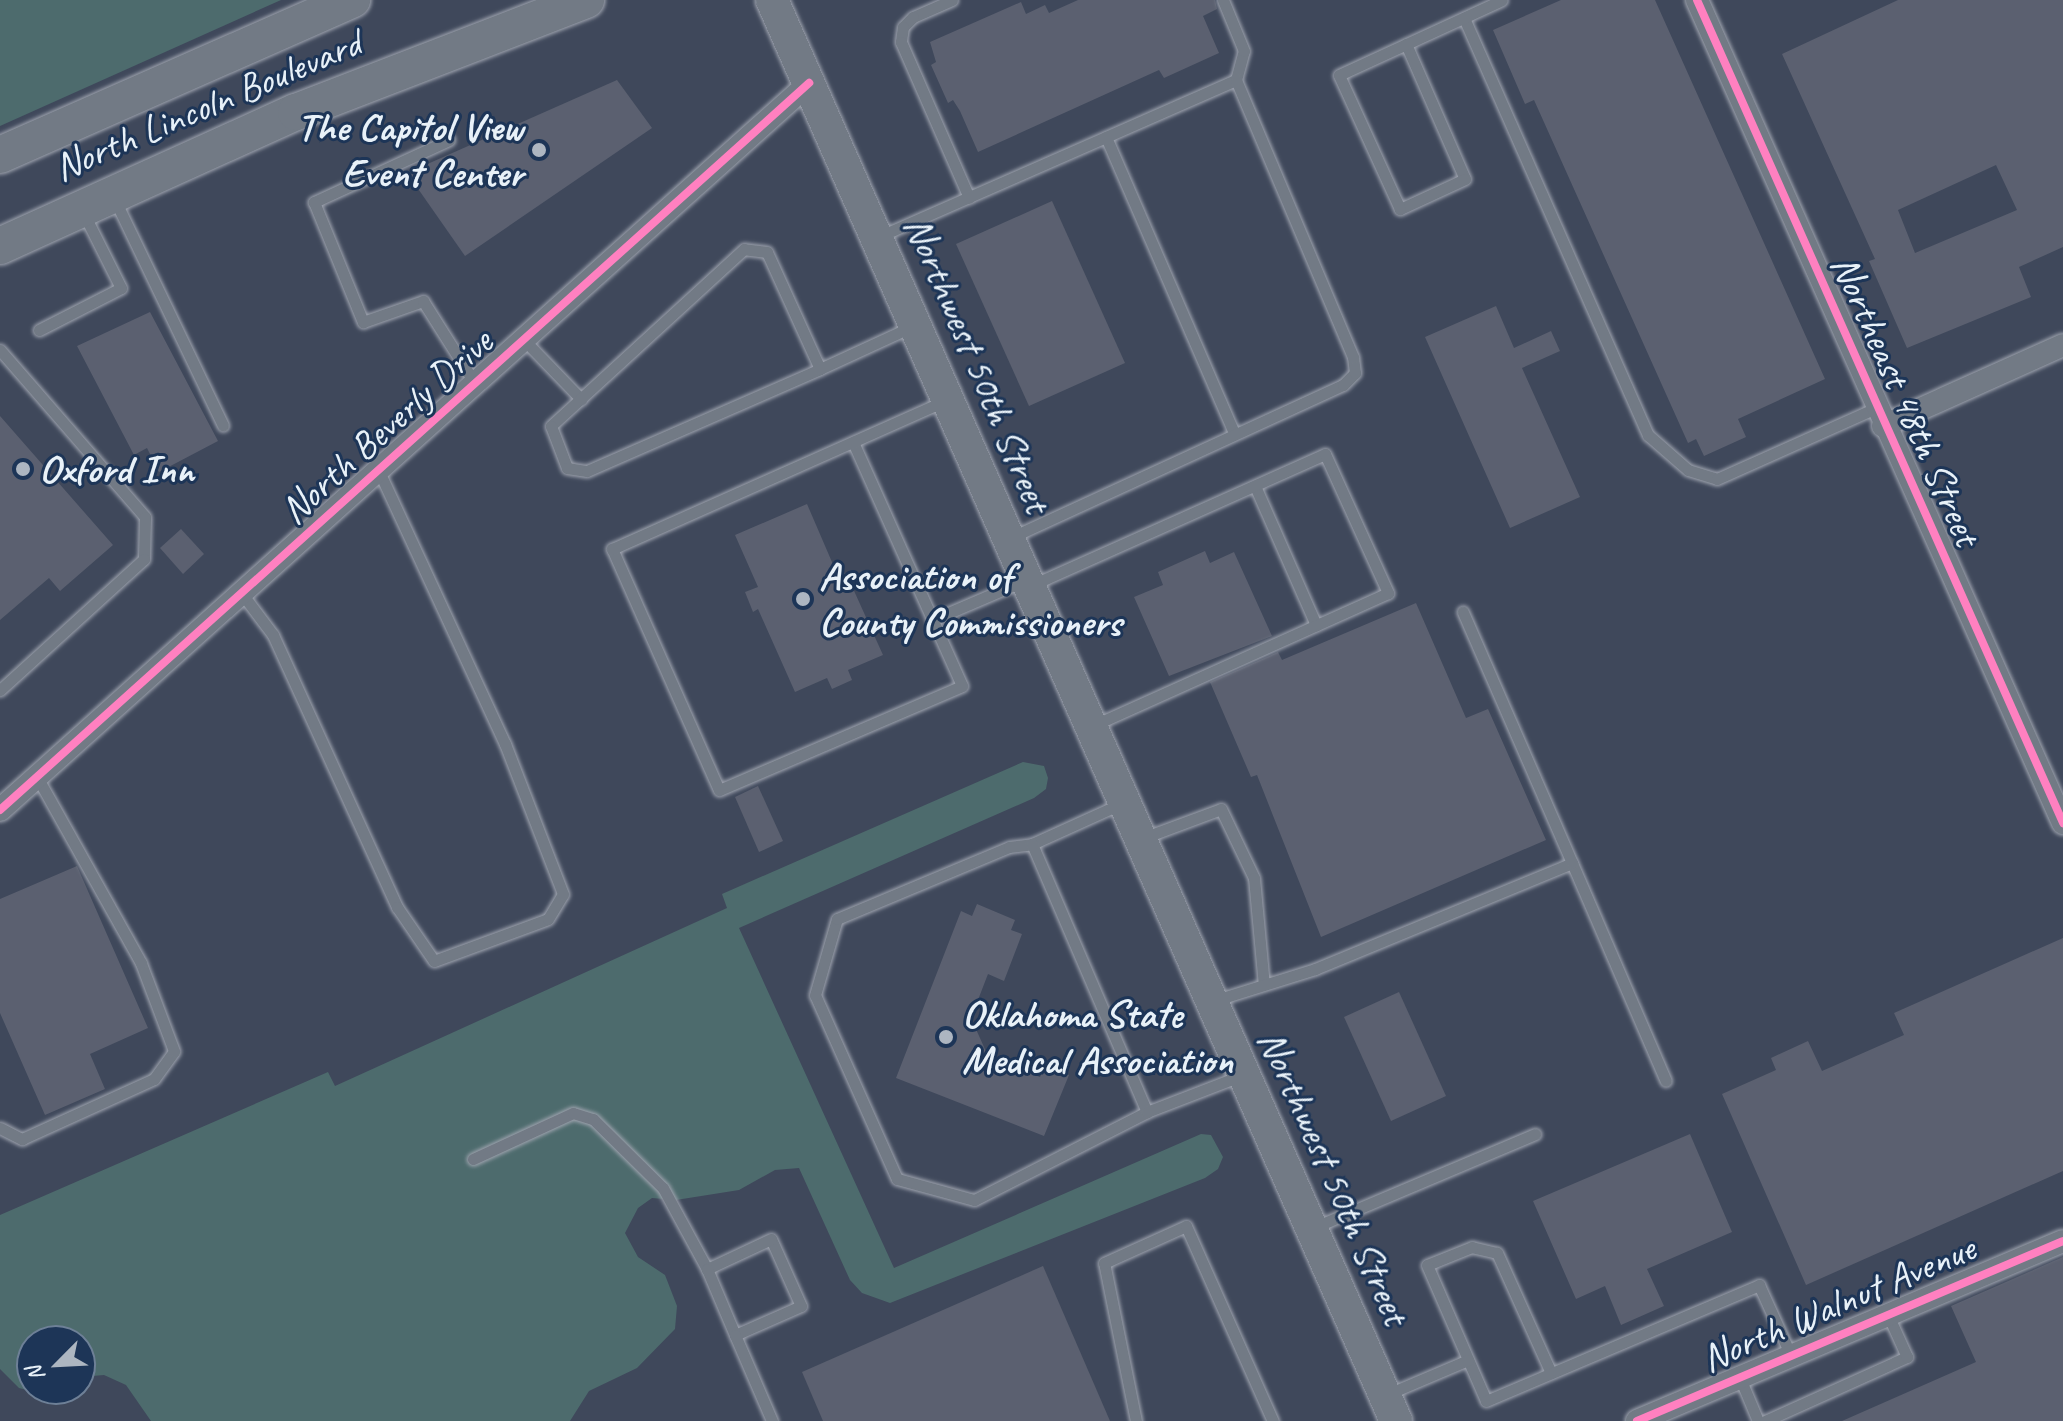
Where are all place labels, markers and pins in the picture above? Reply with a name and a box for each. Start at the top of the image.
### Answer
place label: The Capitol View Event Center [296,103,523,197]
marker: The Capitol View Event Center [530,141,548,159]
place label: Oxford Inn [39,445,193,493]
marker: Oxford Inn [14,460,32,478]
place label: Association of County Commissioners [819,552,1121,646]
marker: Association of County Commissioners [794,590,812,608]
place label: Oklahoma State Medical Association [962,990,1233,1084]
marker: Oklahoma State Medical Association [937,1028,955,1046]

